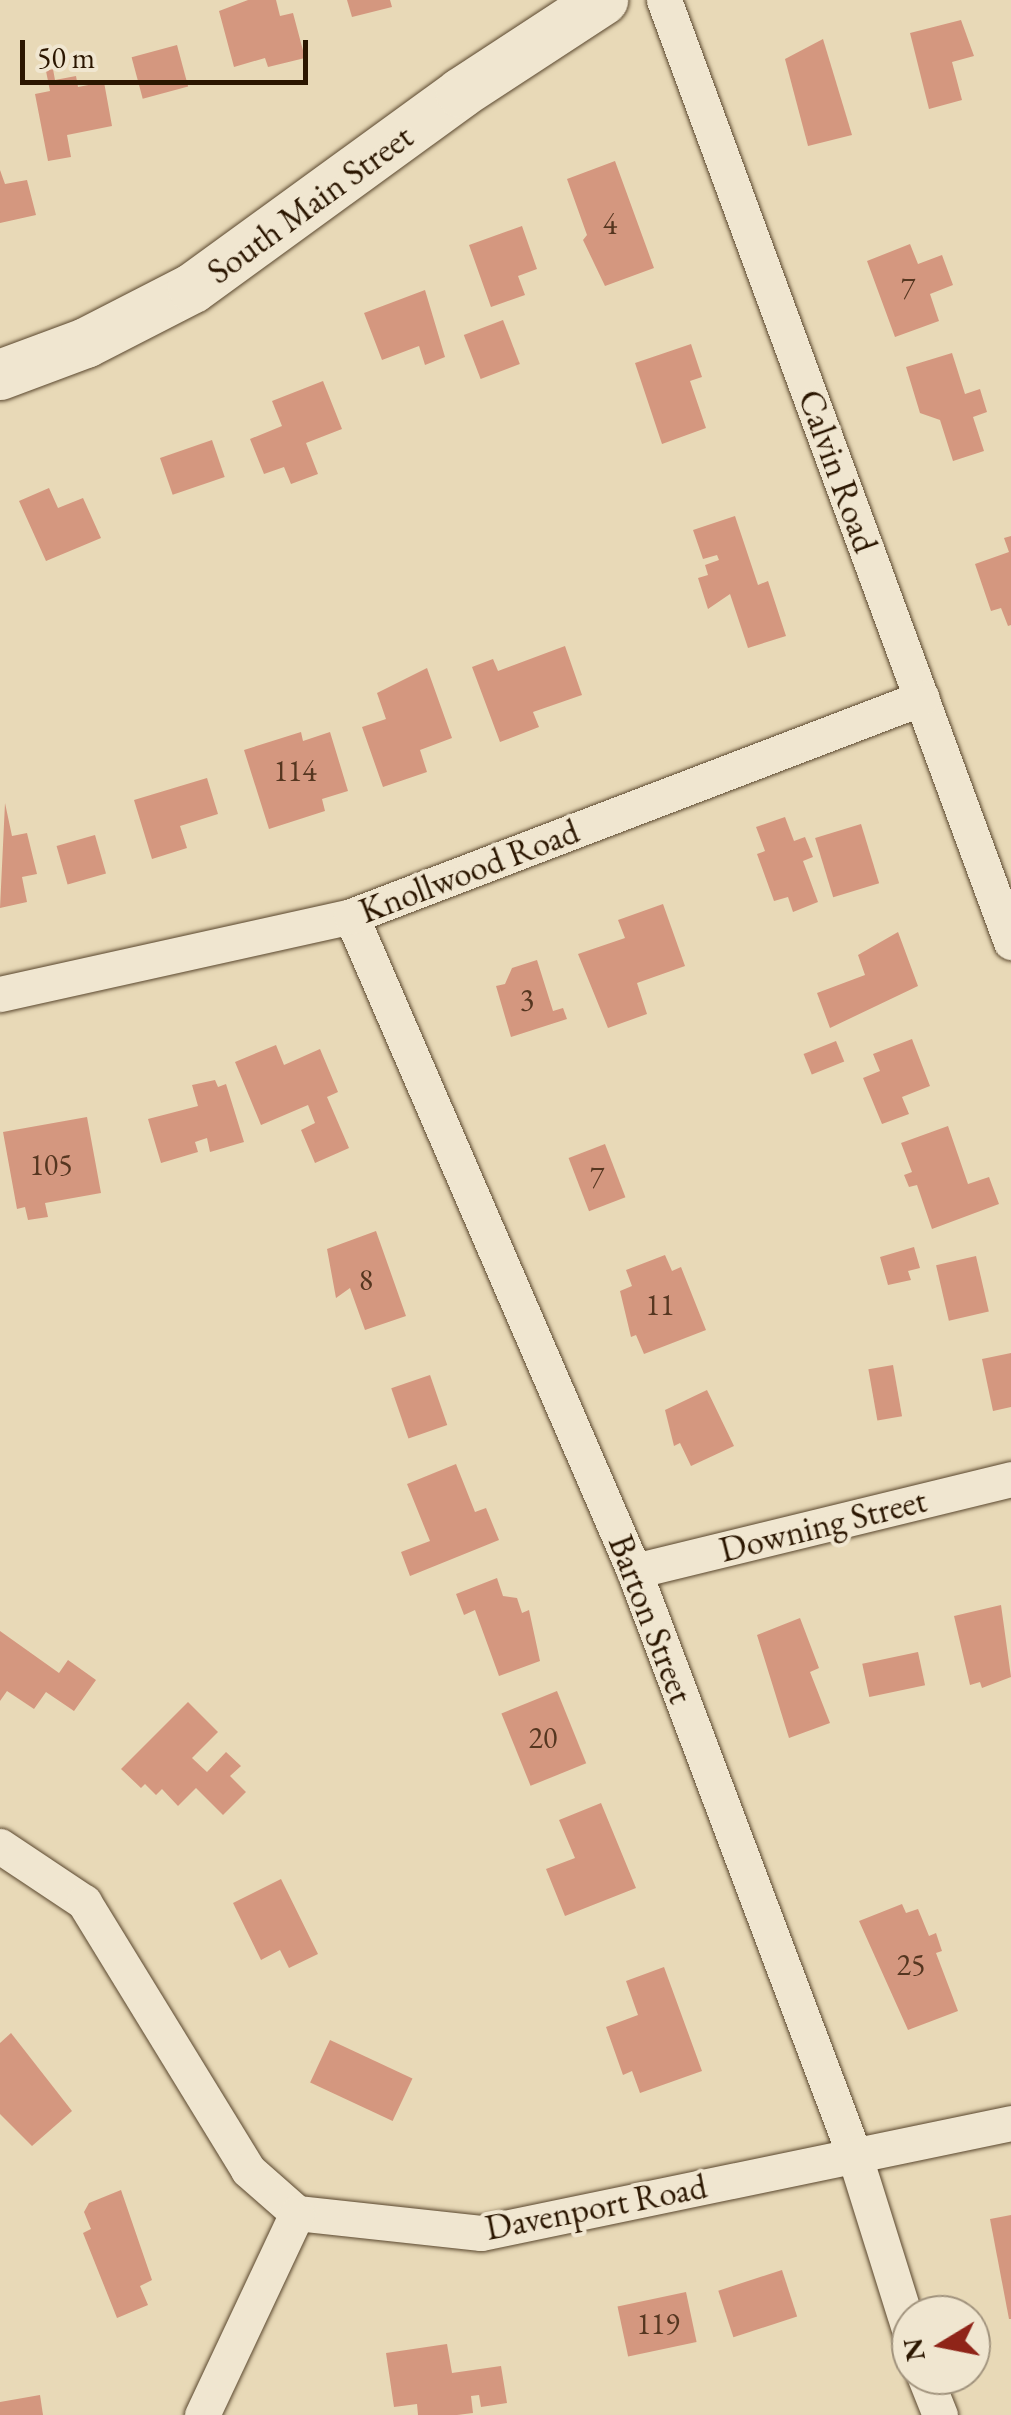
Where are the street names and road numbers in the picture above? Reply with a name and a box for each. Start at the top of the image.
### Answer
street label: South Main Street [199,115,421,293]
street label: Calvin Road [789,384,887,558]
street label: Knollwood Road [353,810,585,932]
street label: Downing Street [715,1479,931,1571]
street label: Barton Street [600,1529,702,1709]
street label: Davenport Road [482,2165,710,2249]

